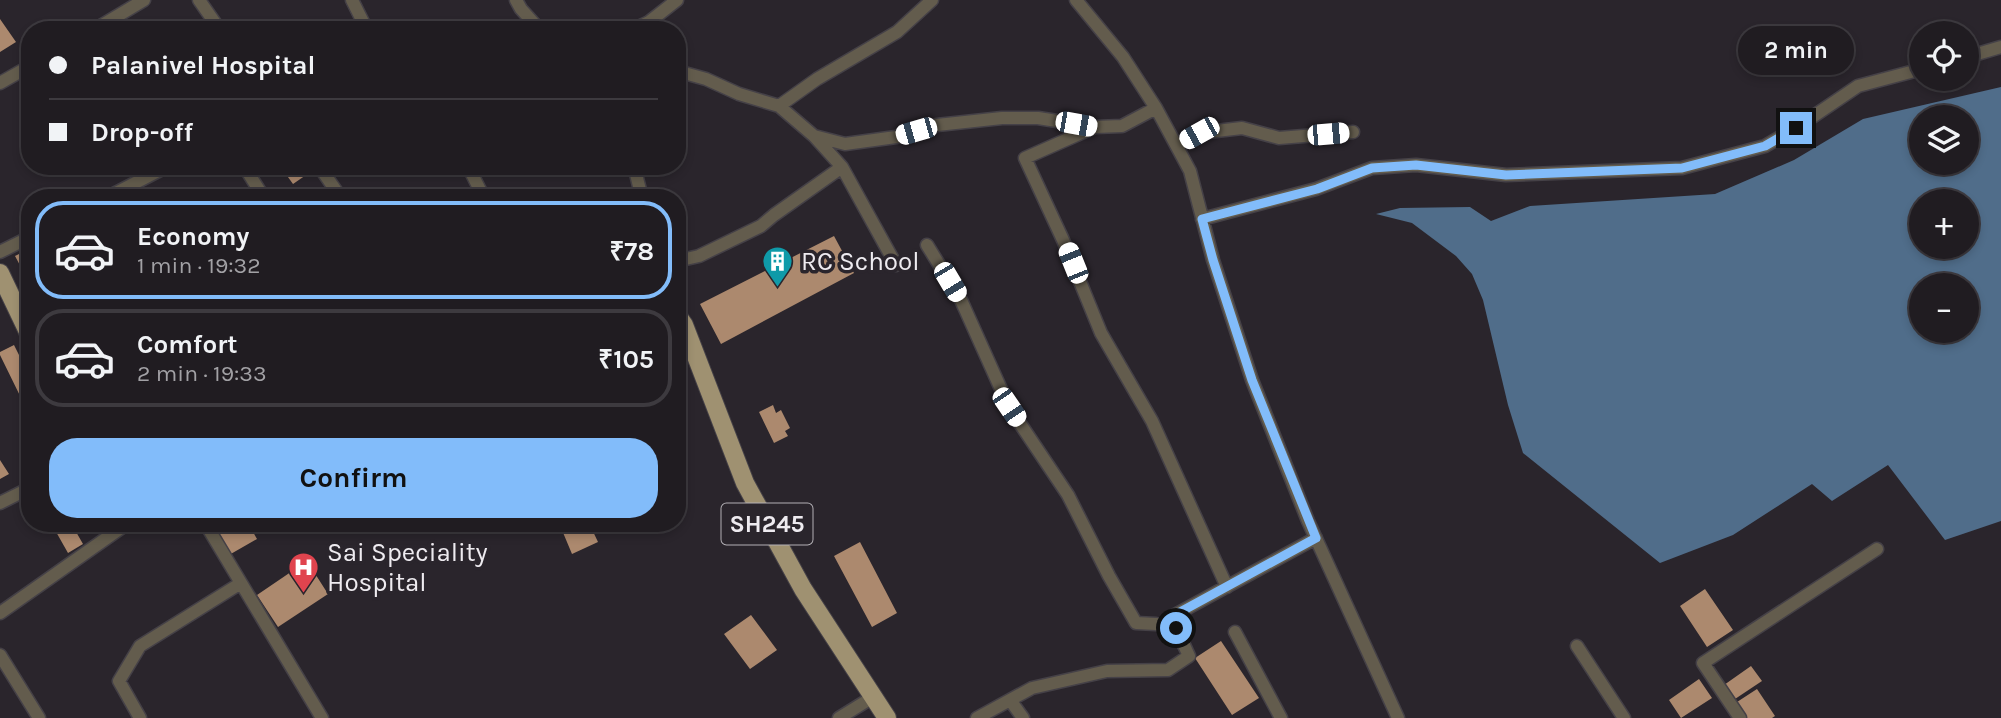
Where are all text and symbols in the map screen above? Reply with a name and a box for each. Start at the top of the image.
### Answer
map controls [1909,21,1979,343]
button: locate [1909,21,1979,91]
callout: 2 min [1738,26,1854,76]
text: 2 min [1764,37,1828,64]
text: Palanivel Hospital [91,50,315,81]
button: layers [1909,105,1979,175]
car [1054,110,1099,138]
route end [1780,112,1812,144]
car [1176,114,1223,152]
car [893,115,940,147]
text: Drop-off [91,117,193,148]
car [1307,122,1350,146]
button: + [1909,189,1979,259]
icon: car [53,219,116,282]
text: Economy [137,221,249,252]
text: ₹78 [609,236,654,267]
car [1056,240,1091,286]
building icon: RC School [761,244,795,288]
place label: RC School [801,246,920,277]
text: 1 min · 19:32 [137,252,261,279]
car [931,259,970,305]
button: − [1909,273,1979,343]
icon: car [53,327,116,390]
text: Comfort [137,329,238,360]
text: ₹105 [598,344,654,375]
text: 2 min · 19:33 [137,360,266,387]
car [989,384,1030,430]
button: Confirm [49,438,658,518]
road number: SH245 [722,504,812,544]
place label: Sai Speciality Hospital [327,537,488,598]
hospital icon: Sai Speciality Hospital [287,550,321,594]
route start [1160,612,1192,644]

